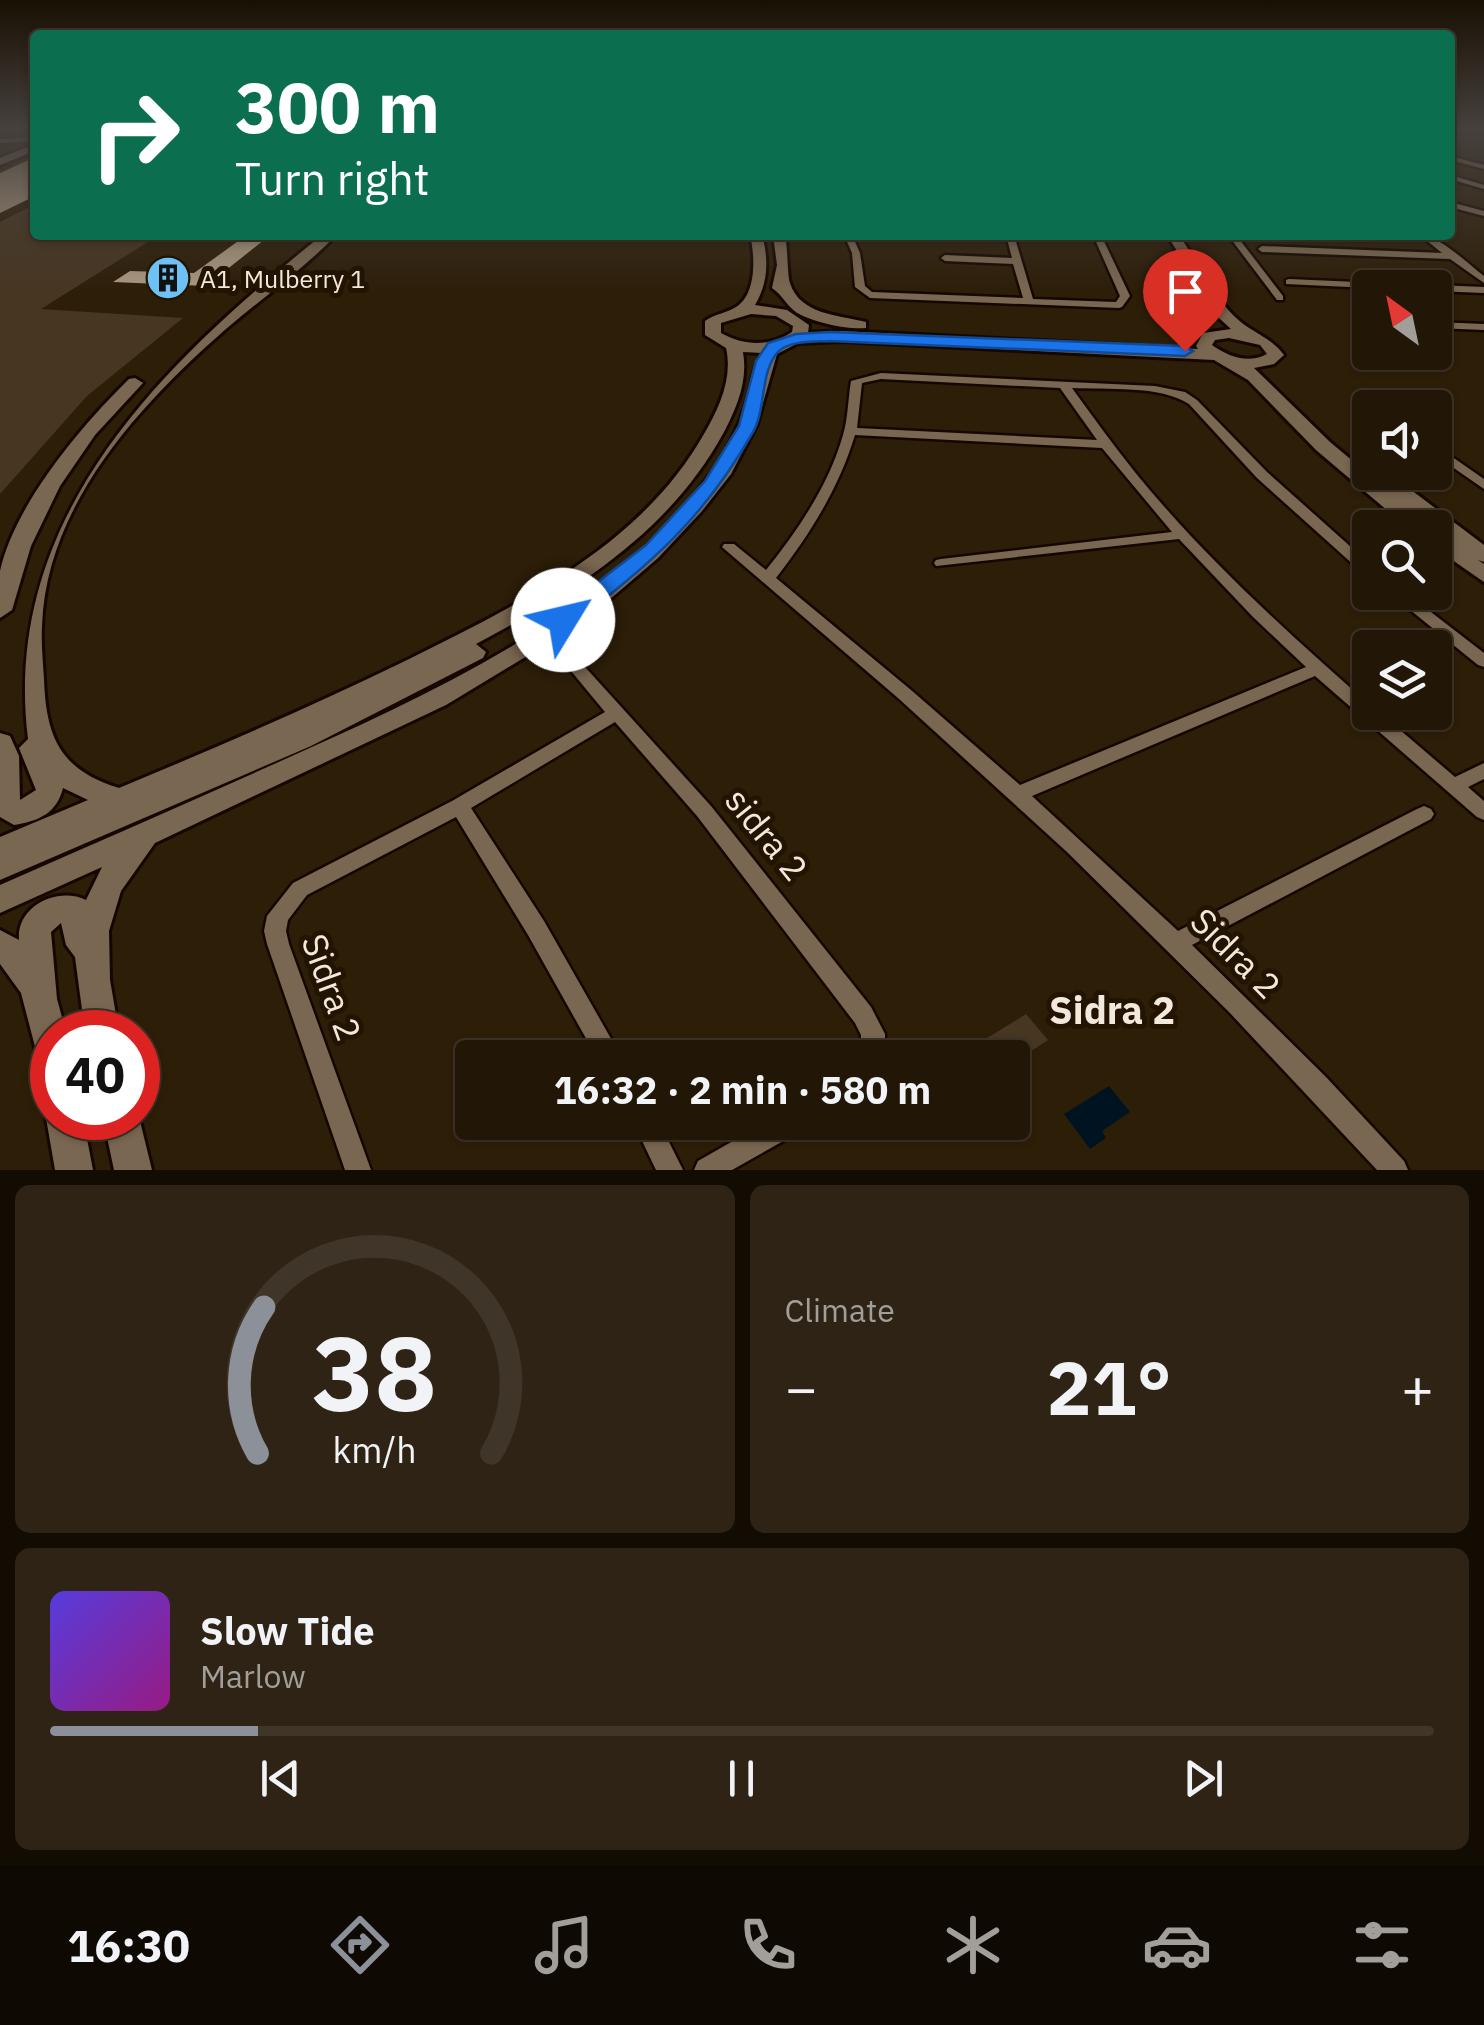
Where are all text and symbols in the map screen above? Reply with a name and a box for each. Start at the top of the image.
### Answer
text: 300 m [235,61,440,152]
icon: right [70,70,200,200]
text: Turn right [235,149,430,207]
pin [1143,249,1228,352]
building icon: A1, Mulberry 1 [145,255,191,301]
place label: A1, Mulberry 1 [200,262,365,295]
icon: arrive [1158,264,1213,319]
north arrow [1352,270,1452,370]
map controls [1352,270,1452,730]
button: sound [1352,390,1452,490]
button: search [1352,510,1452,610]
position arrow [511,568,615,672]
button: layers [1352,630,1452,730]
street label: sidra 2 [716,778,818,890]
street label: Sidra 2 [1181,898,1291,1008]
street label: Sidra 2 [292,927,372,1047]
district label: Sidra 2 [1049,985,1175,1034]
speed limit sign: 40 [30,1010,160,1140]
text: 16:32 · 2 min · 580 m [554,1065,931,1114]
text: Climate [785,1289,895,1331]
text: 38 [312,1304,437,1440]
text: 21° [1047,1338,1172,1436]
text: − [785,1352,818,1423]
text: + [1401,1352,1434,1423]
text: km/h [333,1426,417,1473]
text: Slow Tide [200,1606,375,1655]
text: Marlow [200,1655,306,1697]
icon: previous [253,1751,308,1806]
icon: pause [714,1751,769,1806]
icon: next [1176,1751,1231,1806]
icon: directions [325,1910,395,1980]
icon: music [529,1910,599,1980]
icon: phone [733,1910,803,1980]
icon: climate [938,1910,1008,1980]
icon: car [1142,1910,1212,1980]
icon: filters [1347,1910,1417,1980]
text: 16:30 [67,1916,190,1974]

